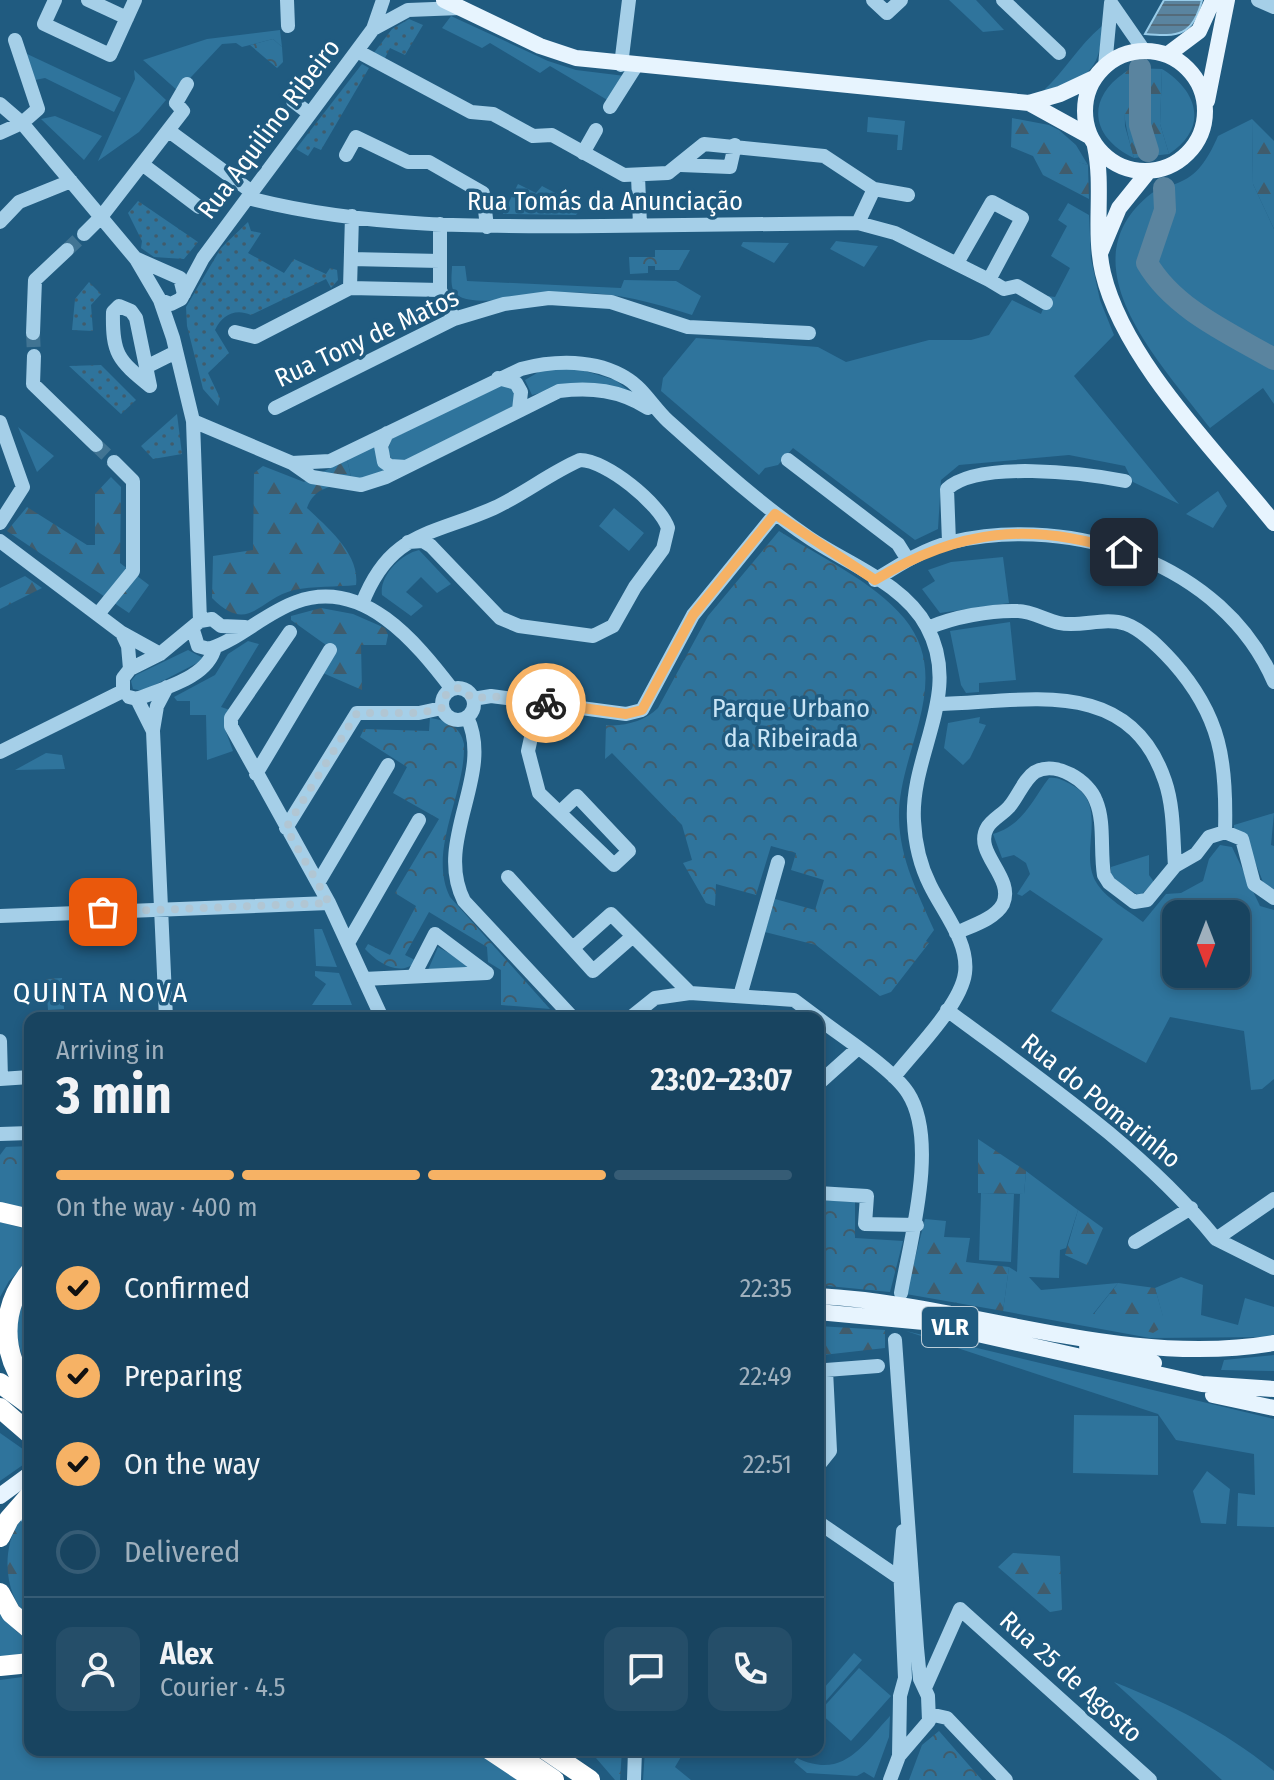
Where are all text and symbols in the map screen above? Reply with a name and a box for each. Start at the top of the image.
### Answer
street label: Rua Aquilino Ribeiro [191,33,347,225]
street label: Rua Tomás da Anunciação [467,186,743,217]
street label: Rua Tony de Matos [270,282,464,394]
pin [1090,518,1158,586]
icon: home [1102,530,1146,574]
courier [506,663,586,743]
icon: bike [524,681,568,725]
park label: Parque Urbano da Ribeirada [712,693,870,754]
pin [69,878,137,946]
icon: bag [81,890,125,934]
north arrow [1162,900,1250,988]
map controls [1162,900,1250,988]
district label: QUINTA NOVA [13,976,189,1009]
street label: Rua do Pomarinho [1015,1027,1187,1175]
text: Arriving in [56,1035,165,1066]
text: 23:02–23:07 [651,1062,792,1098]
text: 3 min [56,1064,172,1127]
text: On the way · 400 m [56,1192,257,1223]
icon: check [56,1266,100,1310]
text: Confirmed [124,1270,250,1306]
text: 22:35 [740,1273,792,1304]
road number: VLR [922,1307,978,1347]
icon: check [56,1354,100,1398]
text: Preparing [124,1358,242,1394]
text: 22:49 [739,1361,792,1392]
icon: check [56,1442,100,1486]
text: On the way [124,1446,260,1482]
text: 22:51 [743,1449,792,1480]
text: Delivered [124,1534,240,1570]
street label: Rua 25 de Agosto [993,1605,1149,1749]
button: person [56,1627,140,1711]
button: chat [604,1627,688,1711]
button: phone [708,1627,792,1711]
text: Alex [160,1636,213,1672]
text: Courier · 4.5 [160,1672,286,1703]

